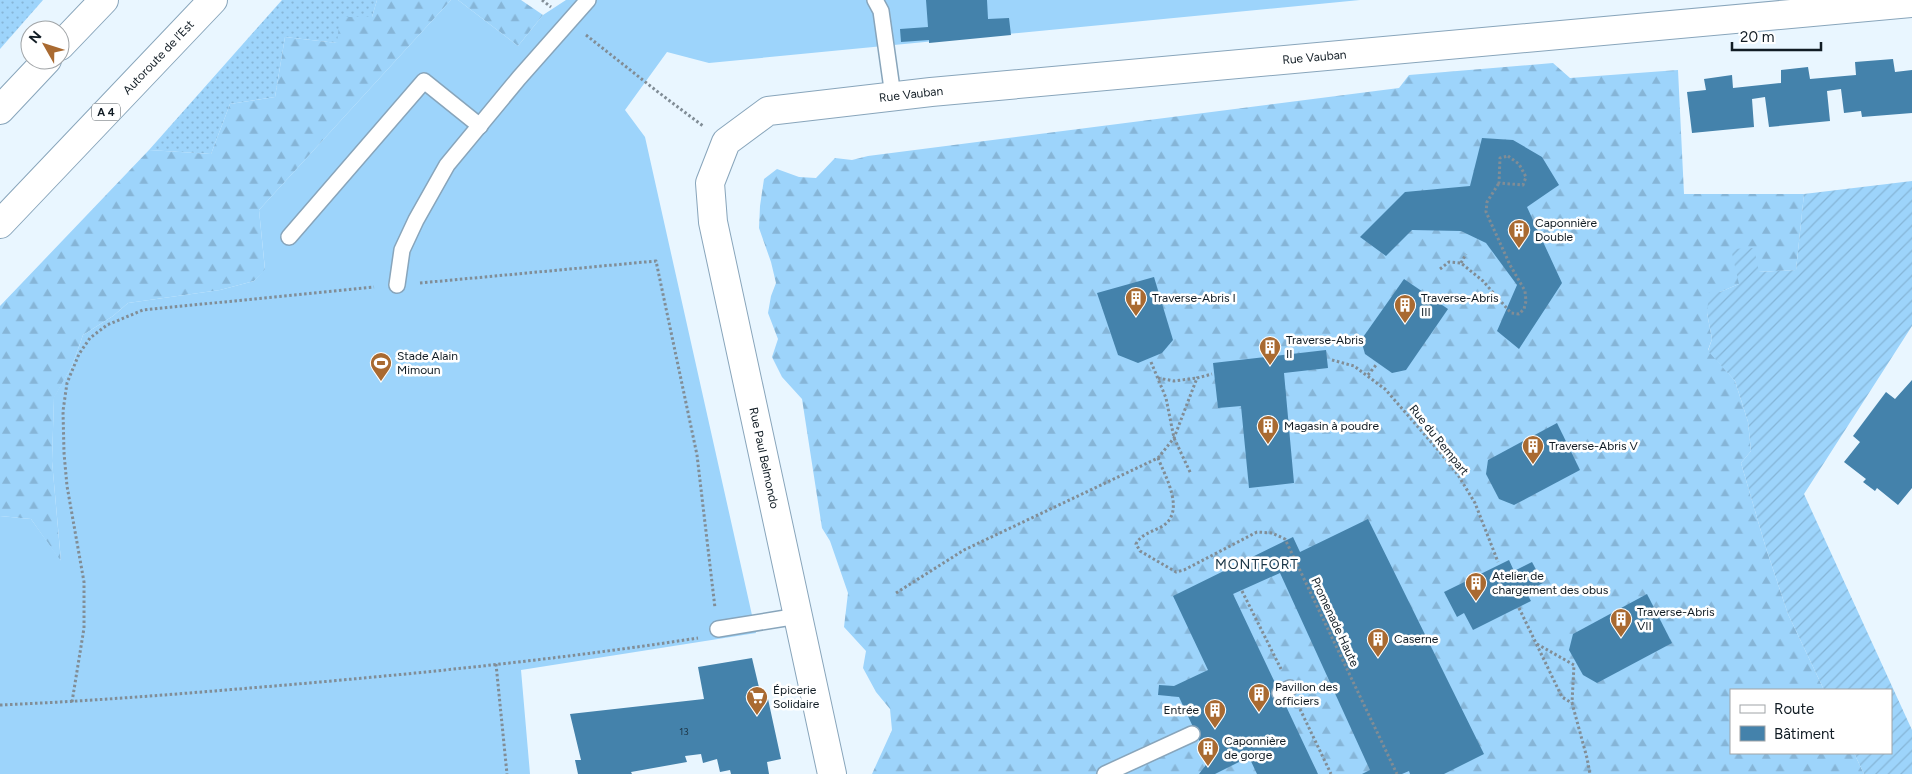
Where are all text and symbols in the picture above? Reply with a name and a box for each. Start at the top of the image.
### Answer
street label: Autoroute de l’Est [120,17,197,97]
north arrow [20,20,70,70]
scale bar [1732,20,1821,52]
text: N [25,28,45,47]
text: 20 m [1740,28,1774,46]
street label: Rue Vauban [1282,47,1347,67]
street label: Rue Vauban [878,84,944,105]
road number: A 4 [92,104,120,120]
place label: Caponnière Double [1535,216,1598,244]
building icon: Caponnière Double [1507,218,1531,249]
building icon: Traverse-Abris I [1124,286,1148,317]
place label: Traverse-Abris I [1152,291,1236,305]
place label: Traverse-Abris III [1421,291,1499,319]
building icon: Traverse-Abris III [1393,293,1417,324]
place label: Traverse-Abris II [1286,333,1364,361]
building icon: Traverse-Abris II [1258,335,1282,366]
place label: Stade Alain Mimoun [397,349,458,377]
sports icon: Stade Alain Mimoun [369,351,393,382]
street label: Rue du Rempart [1406,402,1472,478]
street label: Rue Paul Belmondo [746,406,782,510]
building icon: Magasin à poudre [1256,414,1280,445]
place label: Magasin à poudre [1284,419,1379,433]
building icon: Traverse-Abris V [1521,434,1545,465]
place label: Traverse-Abris V [1549,439,1639,453]
district label: MONTFORT [1215,556,1299,573]
place label: Atelier de chargement des obus [1492,569,1609,597]
building icon: Atelier de chargement des obus [1464,571,1488,602]
street label: Promenade Haute [1308,575,1362,669]
place label: Traverse-Abris VII [1637,605,1715,633]
building icon: Traverse-Abris VII [1609,607,1633,638]
building icon: Caserne [1366,627,1390,658]
place label: Caserne [1394,632,1439,646]
place label: Pavillon des officiers [1275,680,1338,708]
building icon: Pavillon des officiers [1247,682,1271,713]
place label: Épicerie Solidaire [773,683,820,711]
supermarket icon: Épicerie Solidaire [745,685,769,716]
legend [1730,689,1892,754]
building icon: Entrée [1203,698,1227,729]
text: Route [1774,700,1814,718]
place label: Entrée [1163,703,1199,717]
house number: 13 [679,725,689,738]
text: Bâtiment [1774,725,1835,743]
place label: Caponnière de gorge [1224,734,1287,762]
building icon: Caponnière de gorge [1196,736,1220,767]

